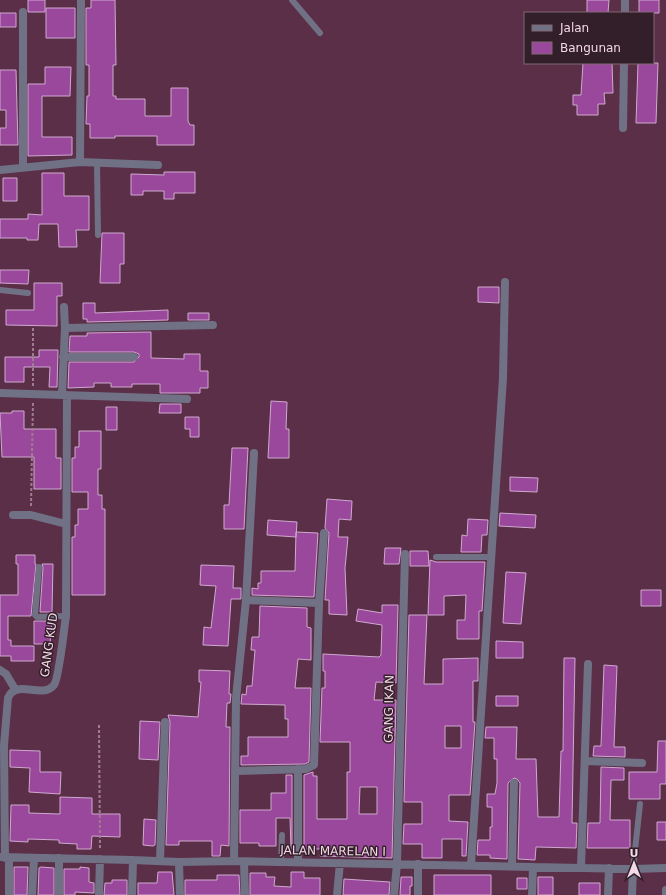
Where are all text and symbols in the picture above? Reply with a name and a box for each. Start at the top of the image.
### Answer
legend [524,12,654,64]
text: Jalan [559,21,589,35]
text: Bangunan [560,41,621,55]
street label: GANG KUD [38,612,60,678]
street label: GANG IKAN [381,675,397,743]
street label: JALAN MARELAN I [279,843,386,859]
north arrow [614,843,654,883]
text: U [630,847,638,860]

